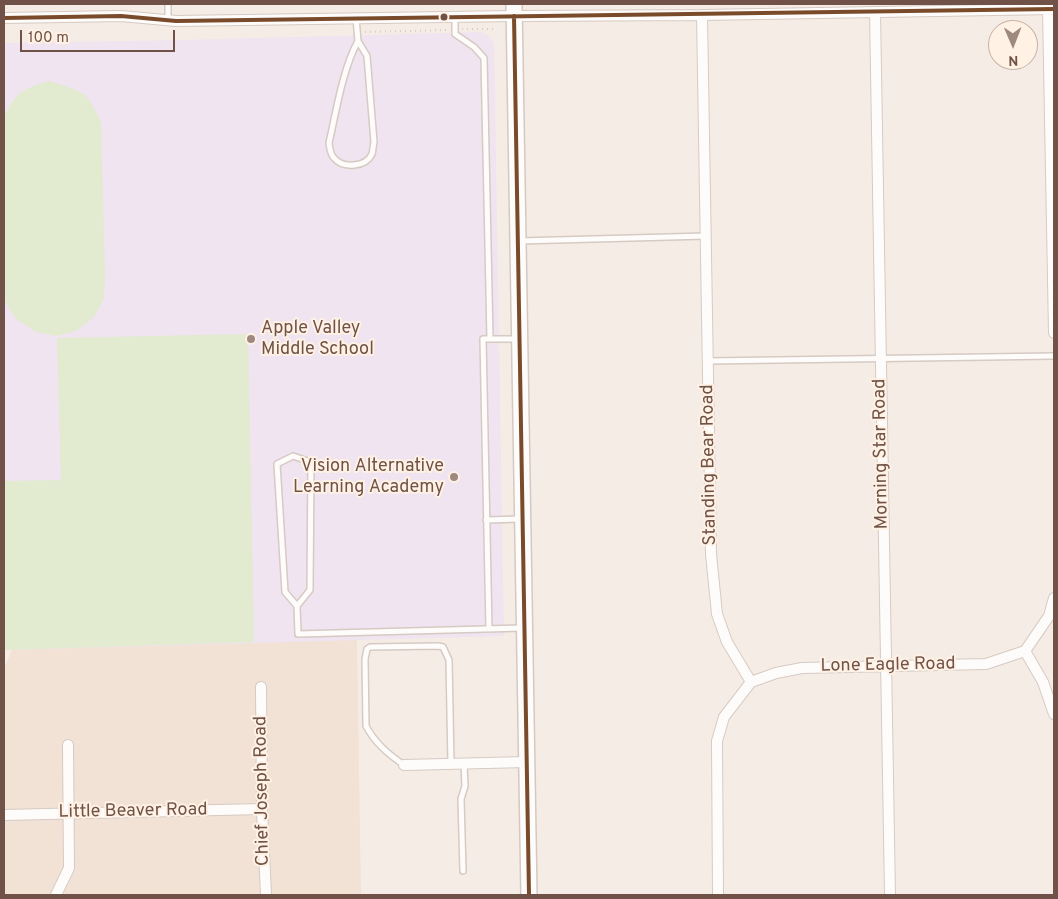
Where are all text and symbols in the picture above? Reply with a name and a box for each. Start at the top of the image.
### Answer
unlabelled marker [439,12,449,22]
scale bar [22,20,178,52]
north arrow [988,20,1038,70]
text: 100 m [28,29,69,48]
text: N [1008,51,1018,68]
place label: Apple Valley Middle School [261,318,374,360]
marker: Apple Valley Middle School [245,333,257,345]
street label: Morning Star Road [870,378,894,530]
street label: Standing Bear Road [698,384,722,546]
place label: Vision Alternative Learning Academy [293,456,444,498]
marker: Vision Alternative Learning Academy [448,471,460,483]
street label: Lone Eagle Road [820,654,956,678]
street label: Chief Joseph Road [251,716,275,866]
street label: Little Beaver Road [58,800,208,824]

